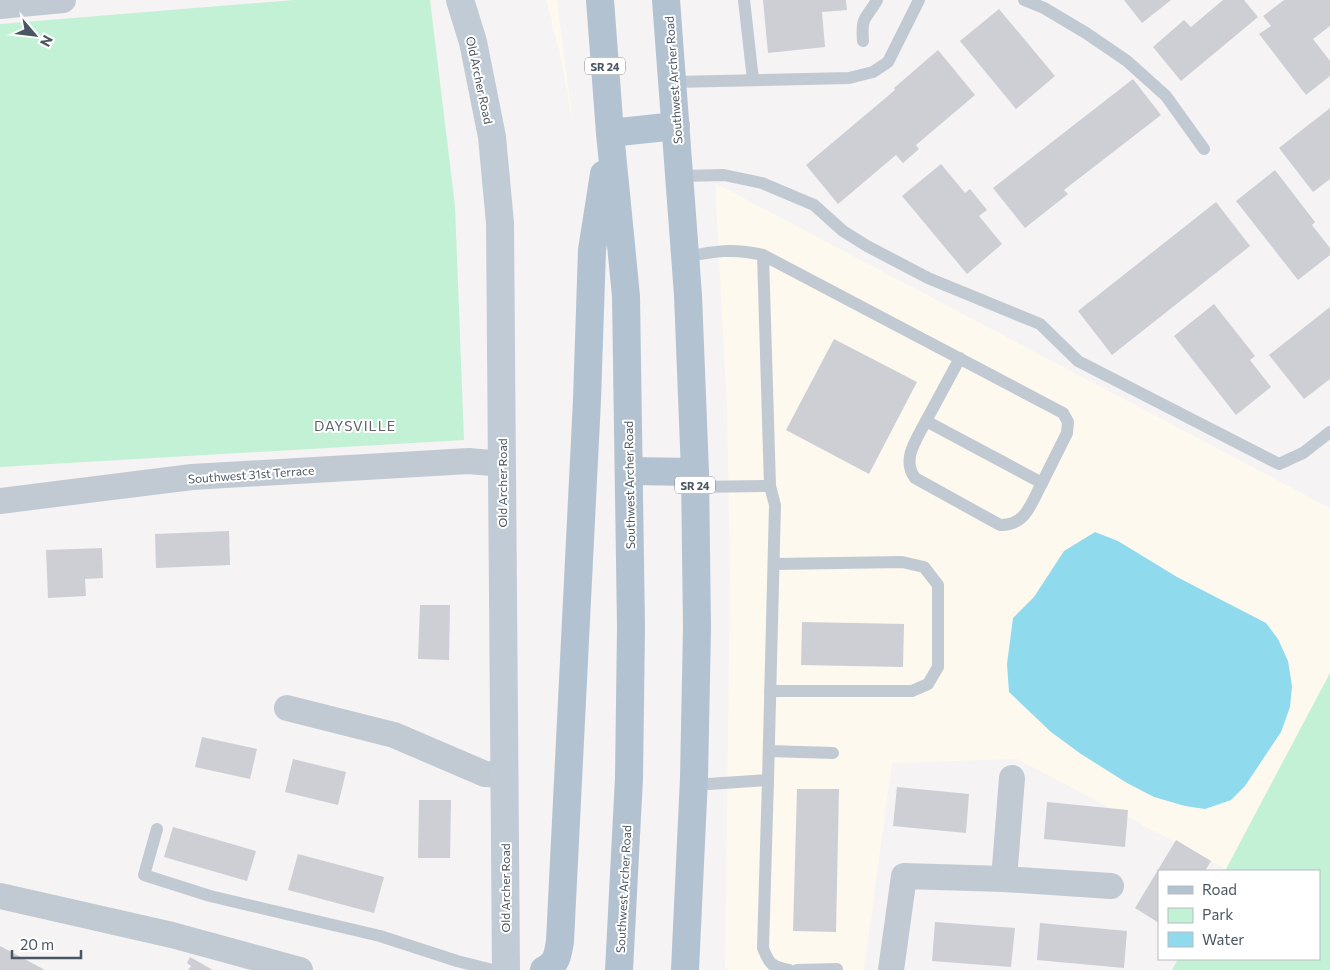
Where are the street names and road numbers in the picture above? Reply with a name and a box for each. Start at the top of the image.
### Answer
street label: Southwest Archer Road [662,16,684,144]
street label: Old Archer Road [464,35,496,125]
road number: SR 24 [585,58,625,74]
street label: Southwest Archer Road [621,421,637,549]
street label: Old Archer Road [495,438,509,528]
street label: Southwest 31st Terrace [187,463,315,485]
road number: SR 24 [675,476,715,494]
street label: Southwest Archer Road [613,825,633,953]
street label: Old Archer Road [498,843,512,933]

